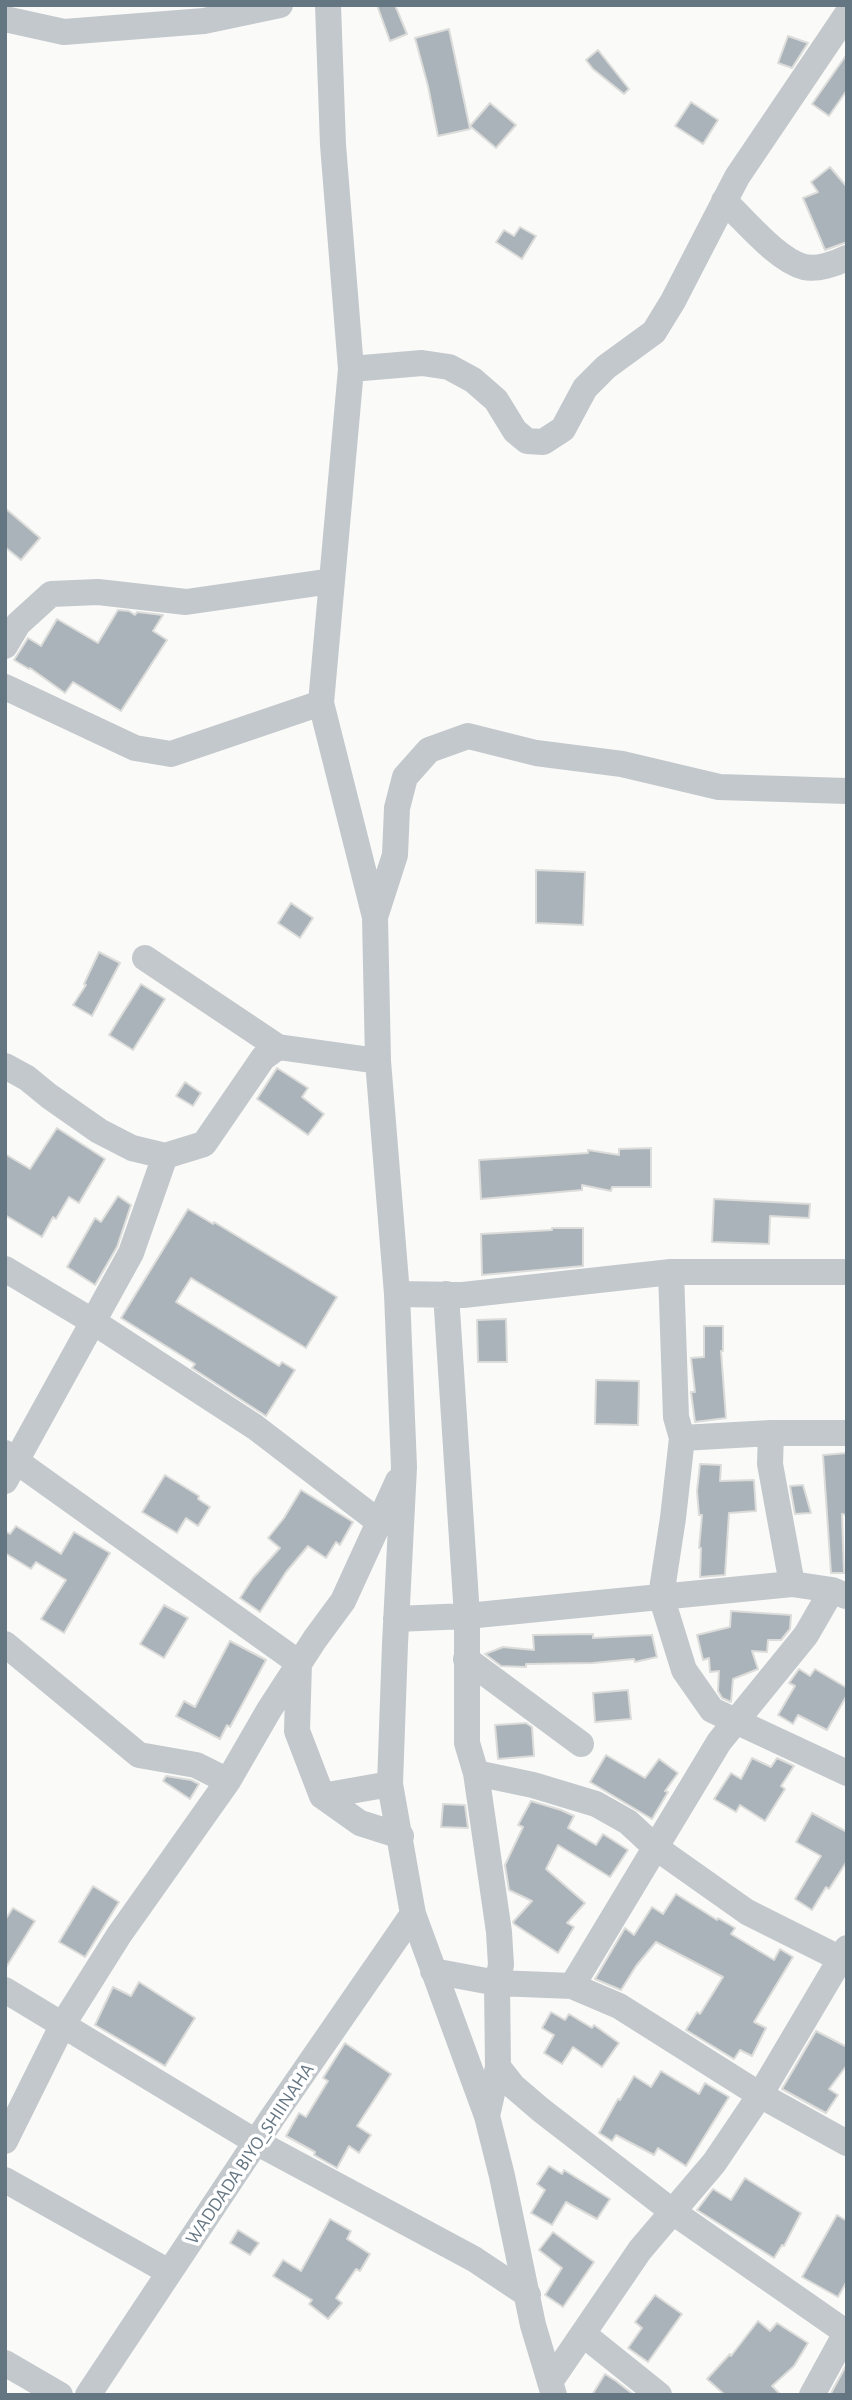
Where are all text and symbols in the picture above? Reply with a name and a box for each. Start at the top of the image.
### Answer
street label: WADDADA BIYO_SHIINAHA [181,2059,319,2249]

